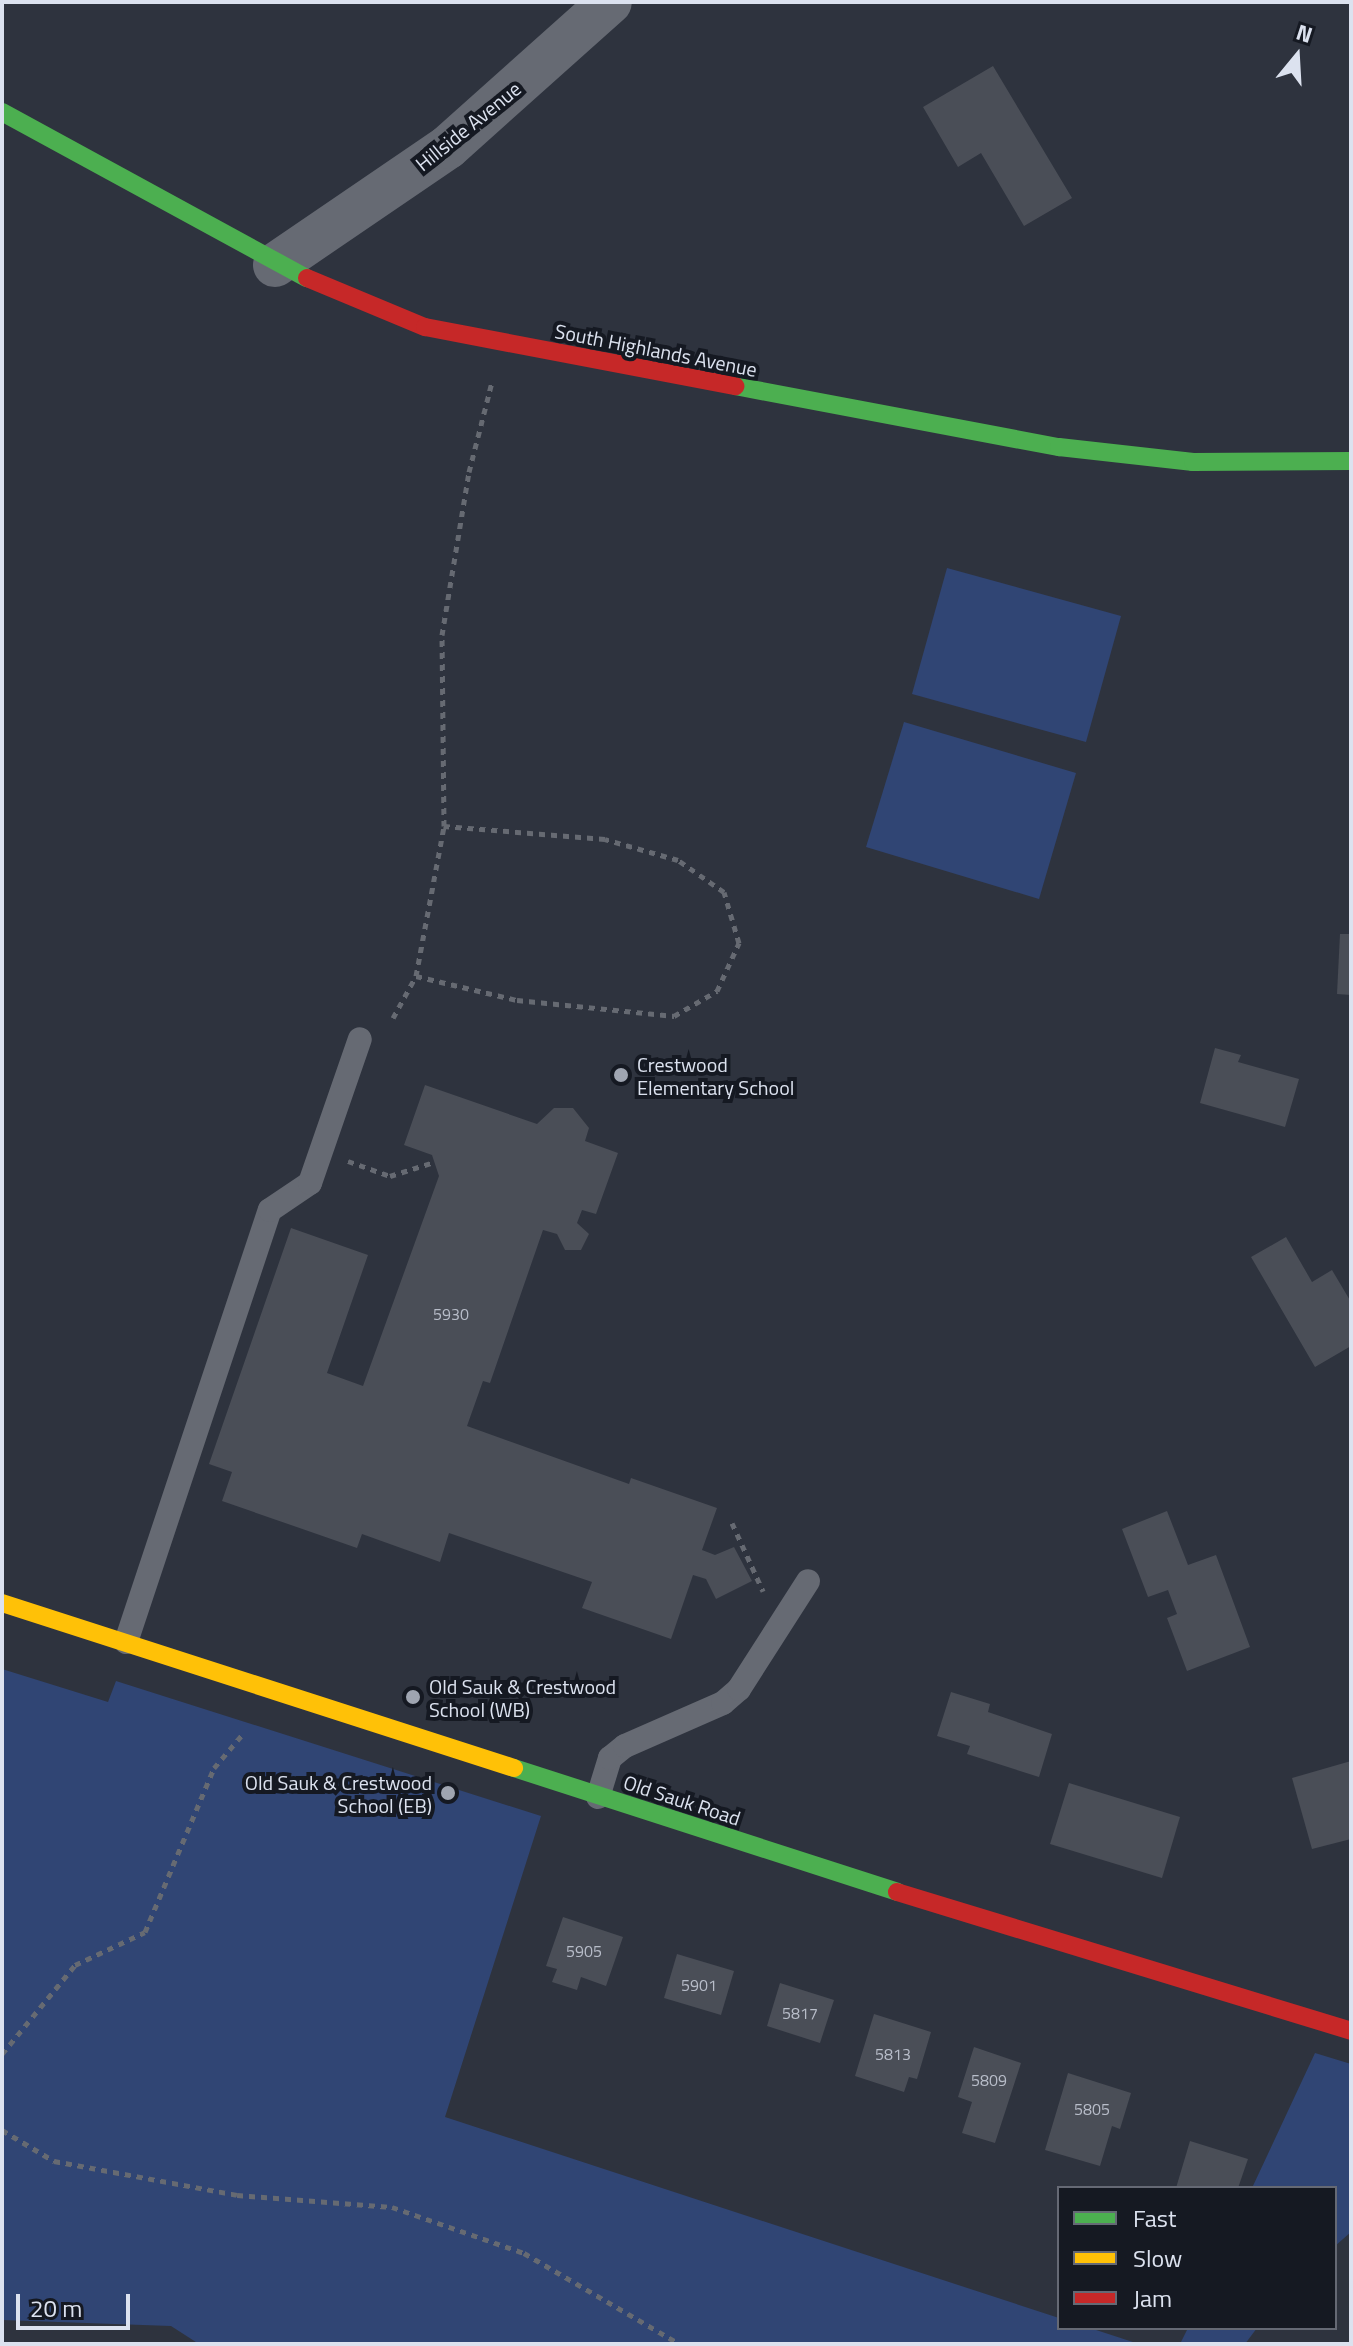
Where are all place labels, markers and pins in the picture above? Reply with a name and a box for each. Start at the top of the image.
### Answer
place label: Crestwood Elementary School [637,1052,794,1099]
marker: Crestwood Elementary School [612,1066,630,1084]
place label: Old Sauk & Crestwood School (WB) [429,1674,616,1721]
marker: Old Sauk & Crestwood School (WB) [404,1688,422,1706]
place label: Old Sauk & Crestwood School (EB) [245,1770,432,1817]
marker: Old Sauk & Crestwood School (EB) [439,1784,457,1802]

